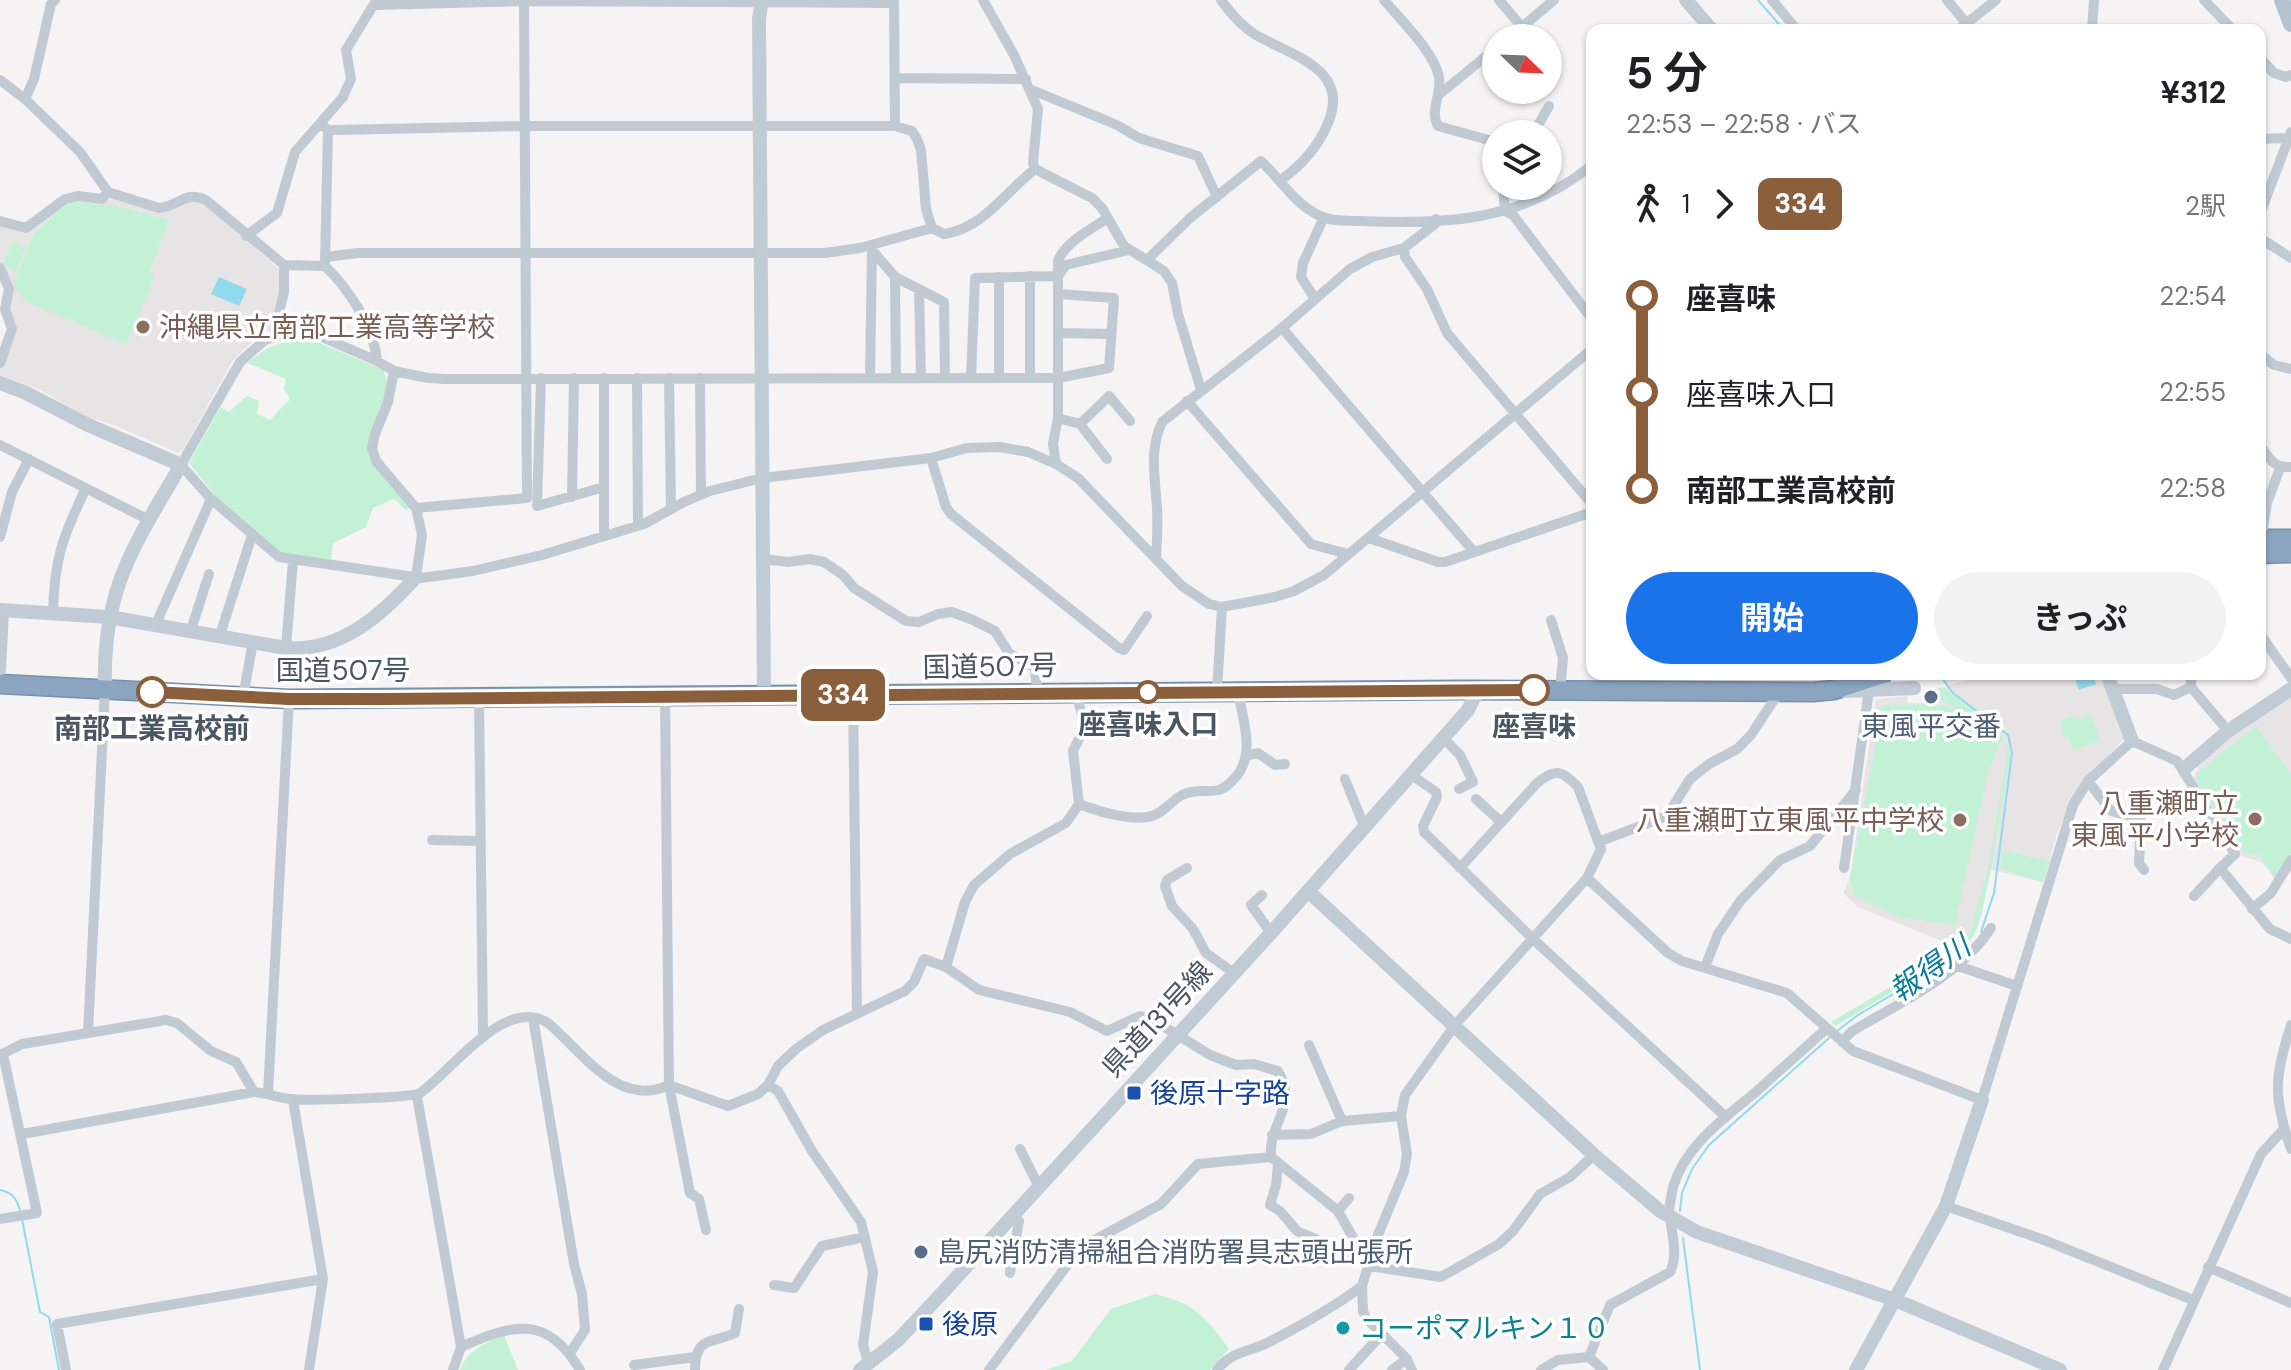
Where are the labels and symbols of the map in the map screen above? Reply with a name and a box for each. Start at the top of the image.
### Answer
north arrow [1482,24,1562,104]
place label: 沖縄県立南部工業高等学校 [159,309,495,346]
marker: 沖縄県立南部工業高等学校 [134,318,152,336]
street label: 国道507号 [922,647,1058,686]
street label: 国道507号 [276,652,410,689]
line badge: 334 [797,669,889,721]
marker: 座喜味 [1519,675,1549,705]
marker: 南部工業高校前 [137,677,167,707]
marker: 座喜味入口 [1137,681,1159,703]
marker: 東風平交番 [1922,688,1940,706]
place label: 座喜味入口 [1078,706,1218,743]
place label: 座喜味 [1492,708,1576,745]
place label: 東風平交番 [1861,708,2001,745]
place label: 南部工業高校前 [54,710,250,747]
place label: 八重瀬町立 東風平小学校 [2071,785,2239,854]
place label: 八重瀬町立東風平中学校 [1636,802,1944,839]
marker: 八重瀬町立 東風平小学校 [2246,810,2264,828]
marker: 八重瀬町立東風平中学校 [1951,811,1969,829]
water label: 報得川 [1882,925,1980,1010]
street label: 県道131号線 [1094,954,1221,1085]
place label: 後原十字路 [1150,1075,1290,1112]
marker: 後原十字路 [1125,1084,1143,1102]
place label: 島尻消防清掃組合消防署具志頭出張所 [937,1234,1413,1271]
marker: 島尻消防清掃組合消防署具志頭出張所 [912,1243,930,1261]
place label: 後原 [942,1306,998,1343]
place label: コーポマルキン１０ [1359,1310,1610,1347]
marker: 後原 [917,1315,935,1333]
marker: コーポマルキン１０ [1334,1319,1352,1337]

